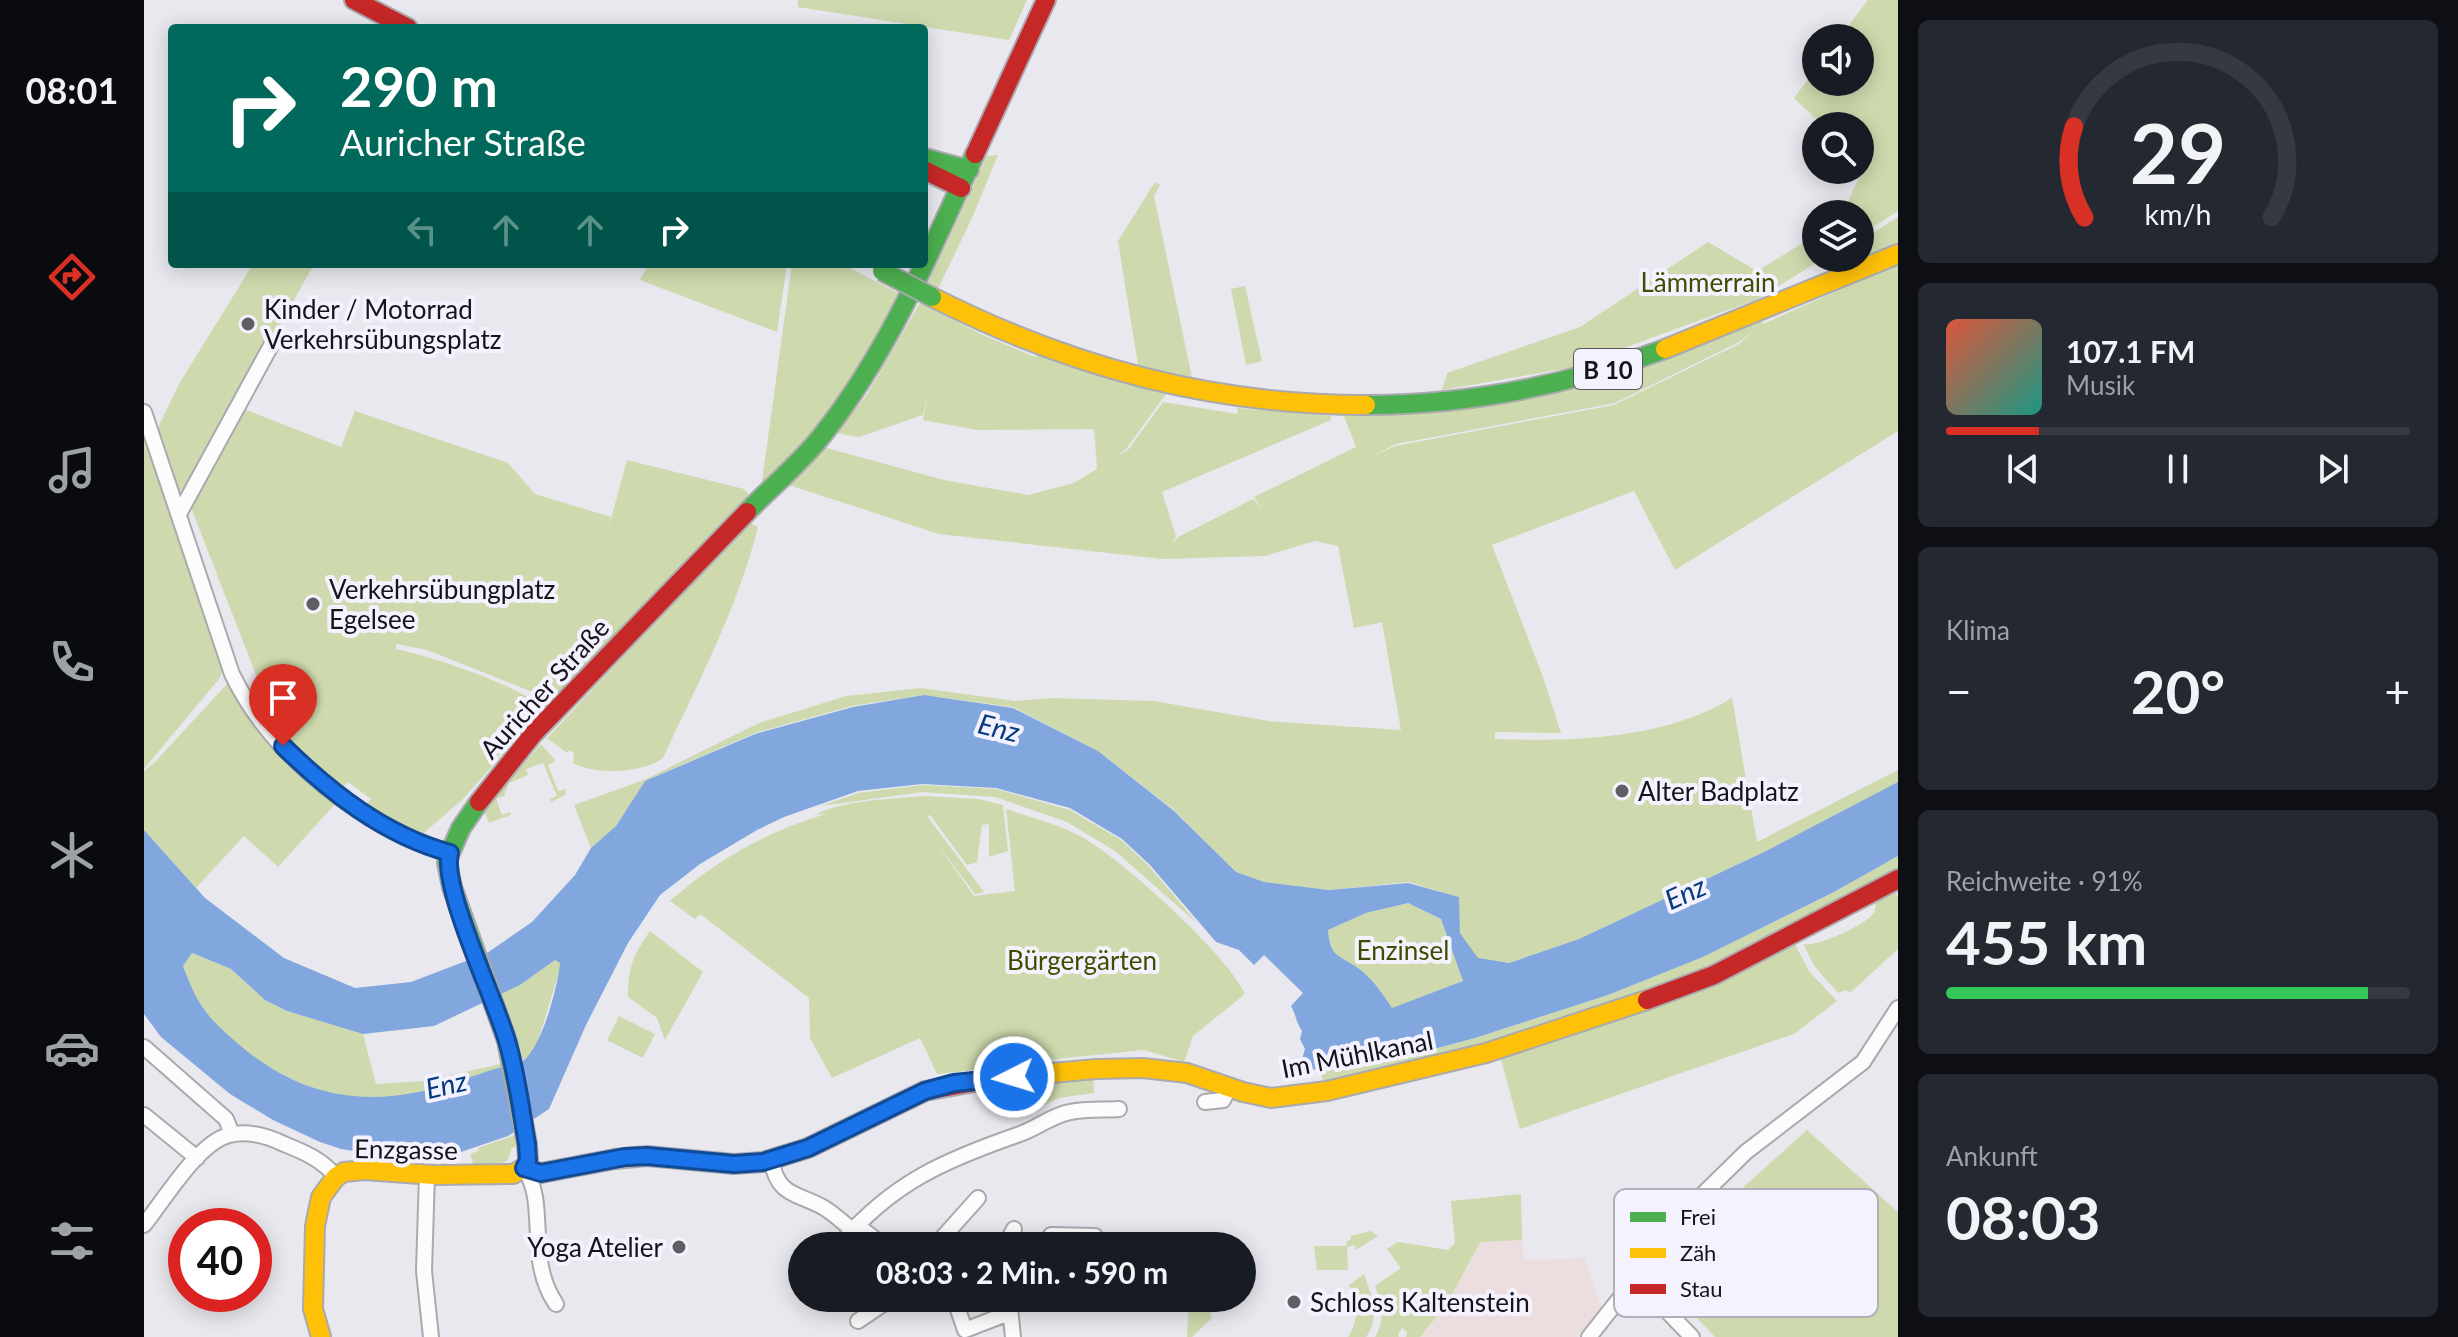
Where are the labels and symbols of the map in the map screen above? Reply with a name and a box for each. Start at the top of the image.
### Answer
park label: Lämmerrain [1640,266,1776,298]
place label: Kinder / Motorrad Verkehrsübungsplatz [264,293,502,355]
marker: Kinder / Motorrad Verkehrsübungsplatz [239,315,257,333]
road number: B 10 [1574,349,1642,389]
place label: Verkehrsübungplatz Egelsee [329,573,555,635]
marker: Verkehrsübungplatz Egelsee [304,595,322,613]
street label: Auricher Straße [473,611,615,765]
pin [249,664,317,746]
water label: Enz [975,706,1023,749]
place label: Alter Badplatz [1638,775,1799,807]
marker: Alter Badplatz [1613,782,1631,800]
water label: Enz [1659,868,1711,916]
park label: Enzinsel [1357,934,1449,966]
park label: Bürgergärten [1007,944,1157,976]
street label: Im Mühlkanal [1278,1024,1436,1084]
position arrow [972,1035,1056,1119]
water label: Enz [422,1063,470,1105]
street label: Enzgasse [354,1132,458,1166]
legend [1614,1189,1878,1317]
text: Frei [1680,1203,1716,1230]
speed limit sign: 40 [168,1208,272,1312]
place label: Yoga Atelier [527,1231,664,1263]
marker: Yoga Atelier [670,1238,688,1256]
text: Zäh [1680,1239,1716,1266]
text: Stau [1680,1275,1723,1302]
place label: Schloss Kaltenstein [1310,1286,1530,1318]
marker: Schloss Kaltenstein [1285,1293,1303,1311]

